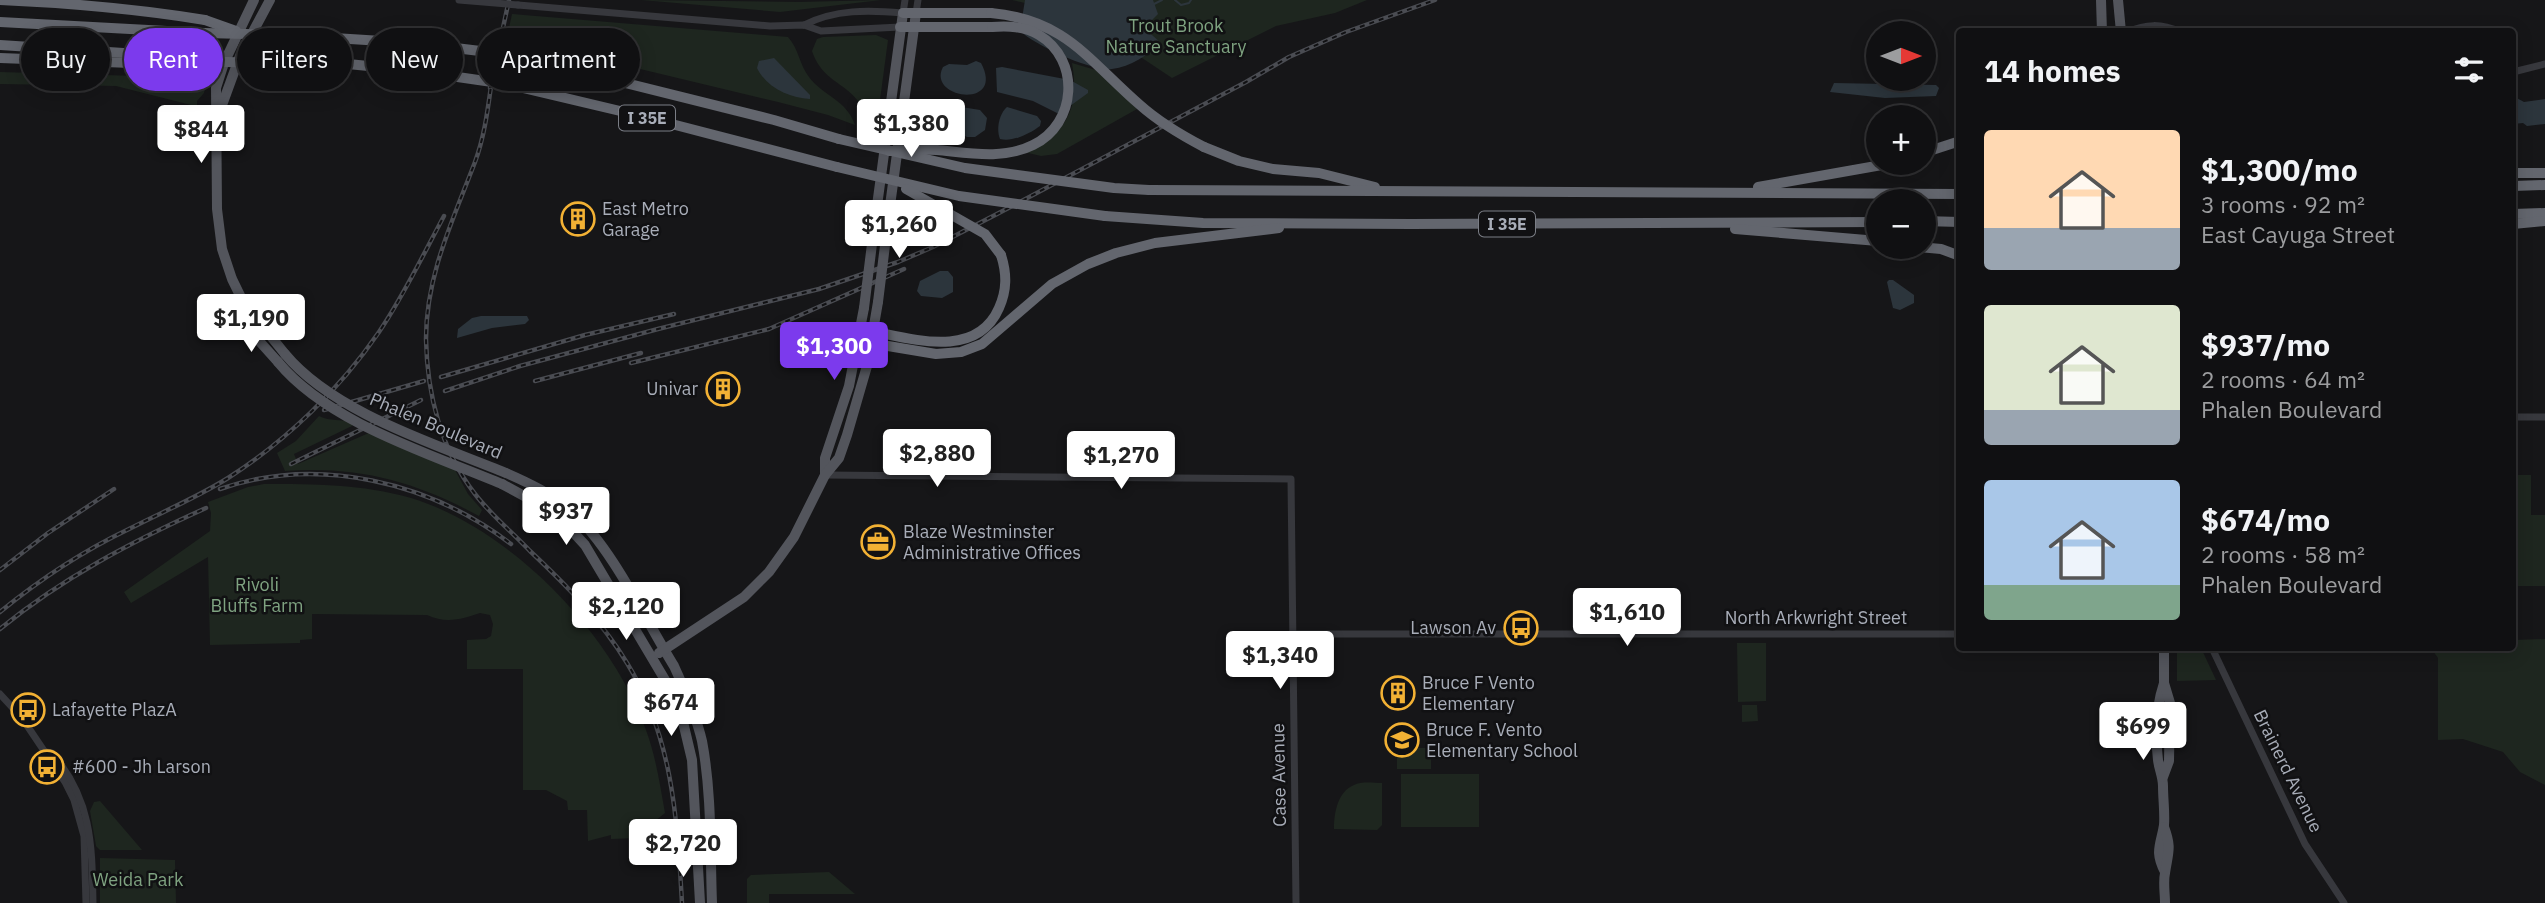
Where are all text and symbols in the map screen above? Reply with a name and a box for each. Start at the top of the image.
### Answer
park label: Trout Brook Nature Sanctuary [1106,14,1246,58]
north arrow [1866,21,1936,91]
map controls [1866,21,1936,259]
chip: Buy [21,28,110,91]
chip: Rent [124,28,223,91]
chip: Filters [237,28,352,91]
chip: New [366,28,463,91]
chip: Apartment [477,28,640,91]
text: 14 homes [1984,51,2121,90]
icon: filters [2450,51,2488,89]
pin: $1,380 [854,100,968,159]
button: + [1866,105,1936,175]
pin: $844 [160,106,242,165]
road number: I 35E [619,106,675,130]
text: $1,380 [873,107,949,137]
text: $844 [173,113,229,143]
text: $1,300/mo [2201,150,2358,189]
icon: home [2040,158,2124,242]
button: − [1866,189,1936,259]
text: 3 rooms · 92 m² [2201,189,2365,219]
place label: East Metro Garage [602,197,689,241]
building icon: East Metro Garage [559,200,597,238]
pin: $1,260 [842,201,956,260]
text: $1,260 [861,208,937,238]
road number: I 35E [1479,212,1535,236]
text: East Cayuga Street [2201,219,2395,249]
pin: $1,190 [194,294,308,354]
text: $1,190 [213,302,289,332]
pin: $1,300 [777,322,891,382]
text: $937/mo [2201,325,2330,364]
text: $1,300 [796,330,872,360]
icon: home [2040,333,2124,417]
text: 2 rooms · 64 m² [2201,364,2365,394]
building icon: Univar [704,370,742,408]
place label: Univar [646,377,698,400]
street label: Phalen Boulevard [366,387,506,464]
text: Phalen Boulevard [2201,394,2382,424]
pin: $2,880 [880,430,994,489]
pin: $1,270 [1064,432,1178,491]
text: $2,880 [899,437,975,467]
text: $1,270 [1083,439,1159,469]
pin: $937 [525,488,607,547]
text: $937 [538,495,594,525]
text: $674/mo [2201,500,2330,539]
icon: home [2040,508,2124,592]
place label: Blaze Westminster Administrative Offices [903,520,1081,564]
office icon: Blaze Westminster Administrative Offices [859,523,897,561]
text: 2 rooms · 58 m² [2201,539,2365,569]
text: Phalen Boulevard [2201,569,2382,599]
park label: Rivoli Bluffs Farm [211,573,303,617]
pin: $2,120 [569,582,683,642]
pin: $1,610 [1570,588,1684,648]
text: $2,120 [588,590,664,620]
text: $1,610 [1589,596,1665,626]
street label: North Arkwright Street [1725,606,1907,629]
bus stop icon: Lawson Av [1502,609,1540,647]
place label: Lawson Av [1410,616,1496,639]
pin: $1,340 [1223,632,1337,691]
text: $1,340 [1242,639,1318,669]
place label: Bruce F Vento Elementary [1422,671,1535,715]
building icon: Bruce F Vento Elementary [1379,674,1417,712]
pin: $674 [630,678,712,738]
text: $674 [643,686,699,716]
bus stop icon: Lafayette PlazA [9,691,47,729]
place label: Lafayette PlazA [52,698,177,721]
pin: $699 [2102,702,2184,762]
street label: Brainerd Avenue [2249,706,2328,836]
text: $699 [2115,710,2171,740]
place label: Bruce F. Vento Elementary School [1426,718,1578,762]
school or university icon: Bruce F. Vento Elementary School [1383,721,1421,759]
street label: Case Avenue [1266,723,1291,827]
bus stop icon: #600 - Jh Larson [28,748,66,786]
place label: #600 - Jh Larson [72,755,211,778]
pin: $2,720 [626,820,740,879]
text: $2,720 [645,827,721,857]
park label: Weida Park [93,868,184,891]

